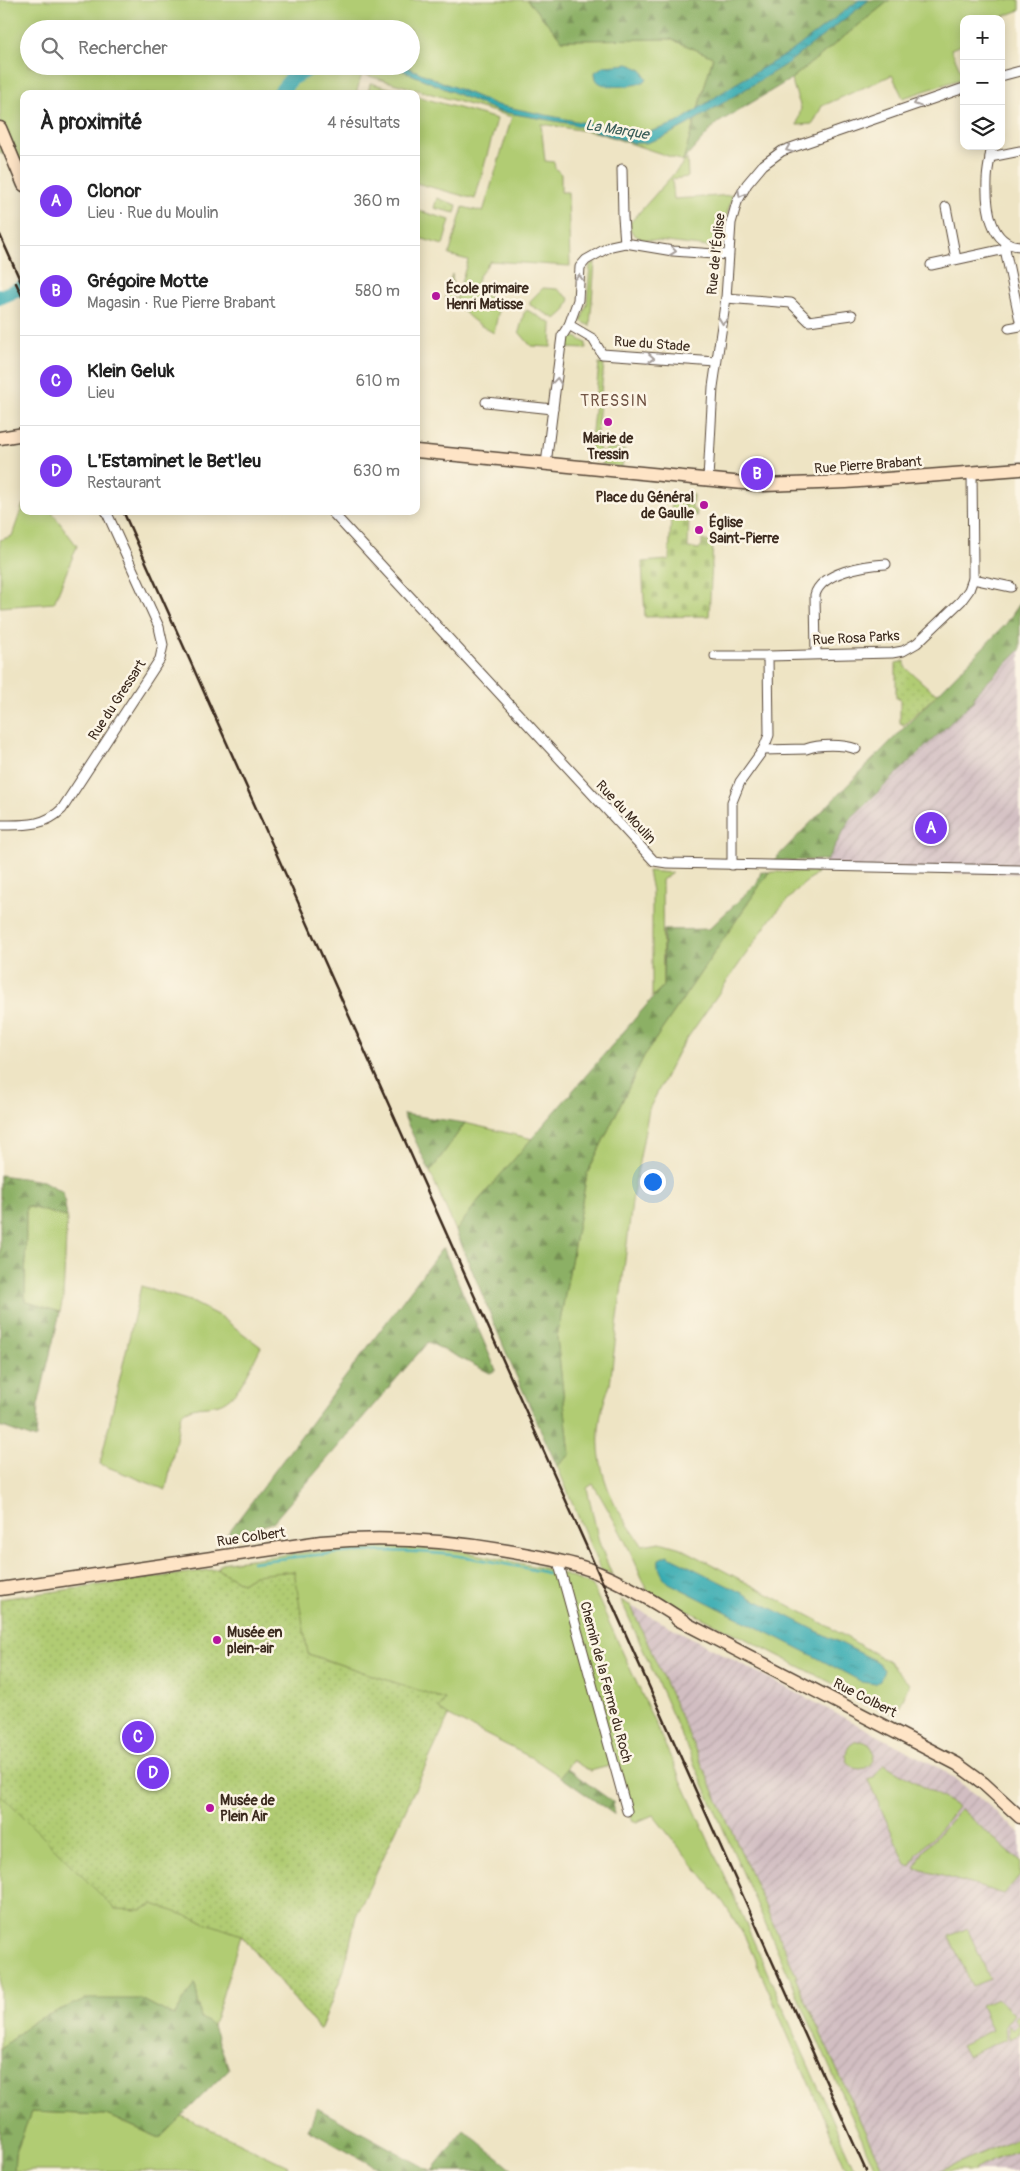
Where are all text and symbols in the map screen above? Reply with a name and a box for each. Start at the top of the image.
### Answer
map controls [960,15,1005,150]
button: + [960,15,1005,60]
search box [20,20,420,75]
icon: search [38,34,66,62]
text: Rechercher [78,36,168,60]
button: − [960,60,1005,105]
one-way arrow [914,97,922,107]
button: layers [960,105,1005,150]
text: À proximité [40,109,143,136]
text: 4 résultats [327,113,400,133]
water label: La Marque [584,116,652,145]
one-way arrow [785,142,794,153]
text: Clonor [87,179,141,203]
one-way arrow [737,189,747,198]
text: A [51,191,61,211]
text: 360 m [353,191,400,211]
text: Lieu · Rue du Moulin [87,203,219,223]
street label: Rue de l'Église [702,212,729,296]
one-way arrow [669,245,677,256]
text: Grégoire Motte [87,269,208,293]
one-way arrow [574,274,585,282]
place label: École primaire Henri Matisse [446,279,530,313]
text: B [51,281,61,301]
text: 580 m [355,281,400,301]
marker: École primaire Henri Matisse [430,290,442,302]
text: Magasin · Rue Pierre Brabant [87,293,276,313]
one-way arrow [718,317,728,325]
street label: Rue du Stade [613,333,691,355]
one-way arrow [647,352,655,363]
text: Klein Geluk [87,359,174,383]
text: C [51,371,61,391]
text: 610 m [356,371,400,391]
one-way arrow [551,377,562,385]
text: Lieu [87,383,115,403]
district label: TRESSIN [580,391,648,411]
marker: Mairie de Tressin [602,416,614,428]
place label: Mairie de Tressin [583,430,634,463]
text: L'Estaminet le Bet'leu [87,449,261,473]
street label: Rue Pierre Brabant [814,453,923,477]
pin: B [741,455,773,493]
text: D [51,461,61,481]
text: 630 m [353,461,400,481]
text: Restaurant [87,473,161,493]
place label: Place du Général de Gaulle [595,489,695,522]
marker: Place du Général de Gaulle [698,499,710,511]
place label: Église Saint-Pierre [709,513,780,547]
marker: Église Saint-Pierre [693,524,705,536]
street label: Rue Rosa Parks [812,627,901,649]
street label: Rue du Gressart [85,656,150,743]
street label: Rue du Moulin [592,777,660,847]
pin: A [915,809,947,847]
your location [640,1169,666,1195]
street label: Rue Colbert [216,1524,287,1550]
street label: Chemin de la Ferme du Roch [576,1600,636,1764]
place label: Musée en plein-air [227,1624,282,1657]
marker: Musée en plein-air [211,1634,223,1646]
street label: Rue Colbert [830,1675,900,1721]
pin: C [122,1718,154,1756]
pin: D [137,1754,169,1792]
place label: Musée de Plein Air [220,1792,276,1825]
marker: Musée de Plein Air [204,1802,216,1814]

